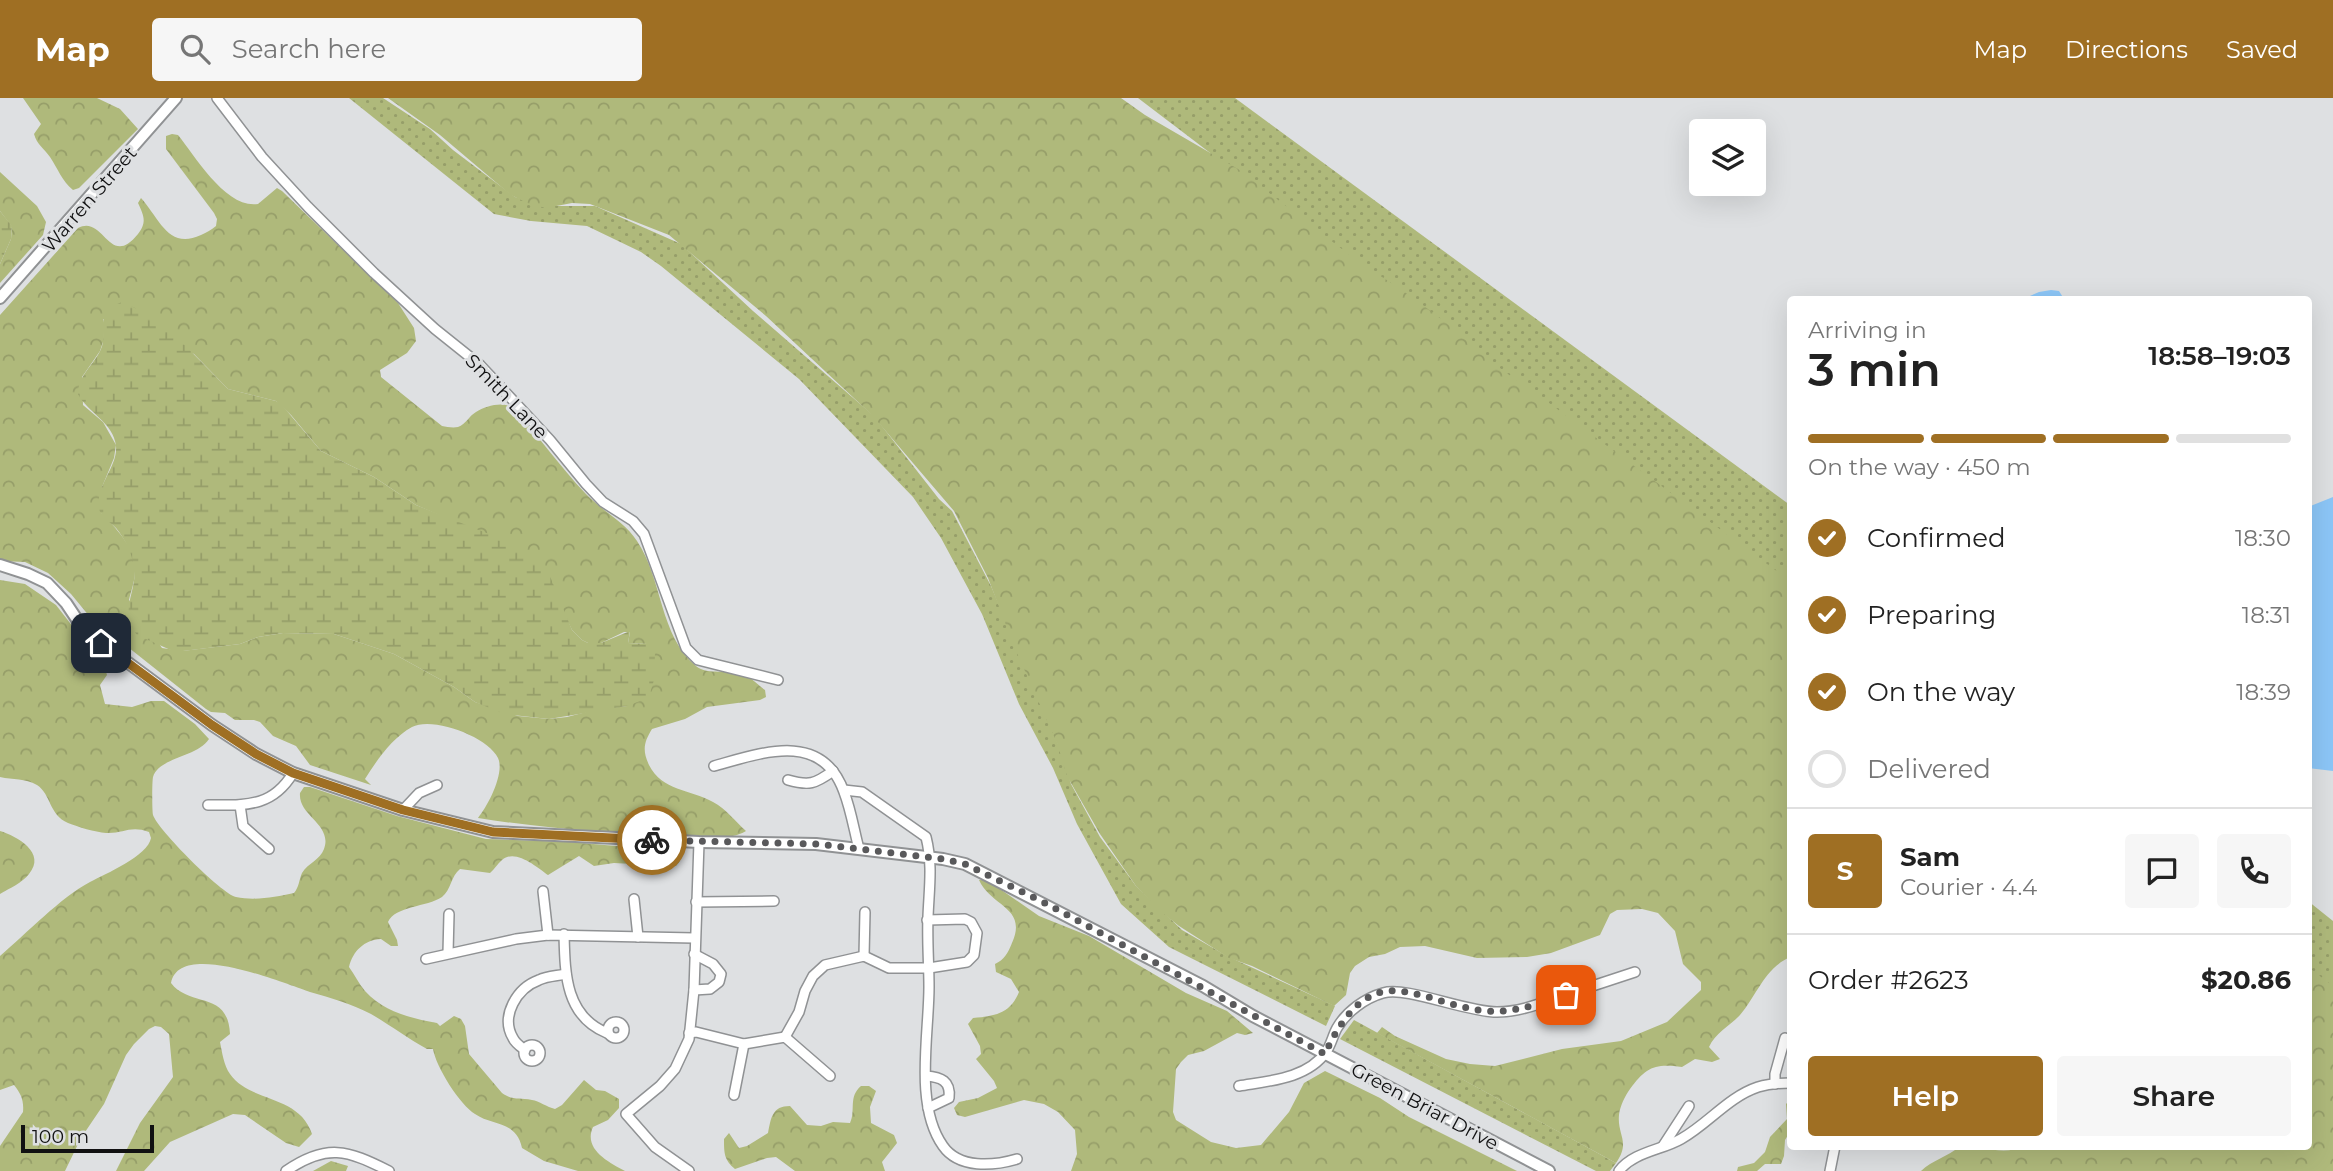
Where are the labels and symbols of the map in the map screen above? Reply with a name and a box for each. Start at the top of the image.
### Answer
street label: Warren Street [37,141,142,257]
street label: Smith Lane [460,349,553,444]
pin [71,613,131,673]
courier [617,805,687,875]
pin [1536,965,1596,1025]
street label: Green Briar Drive [1347,1058,1502,1155]
scale bar [21,1122,154,1154]

